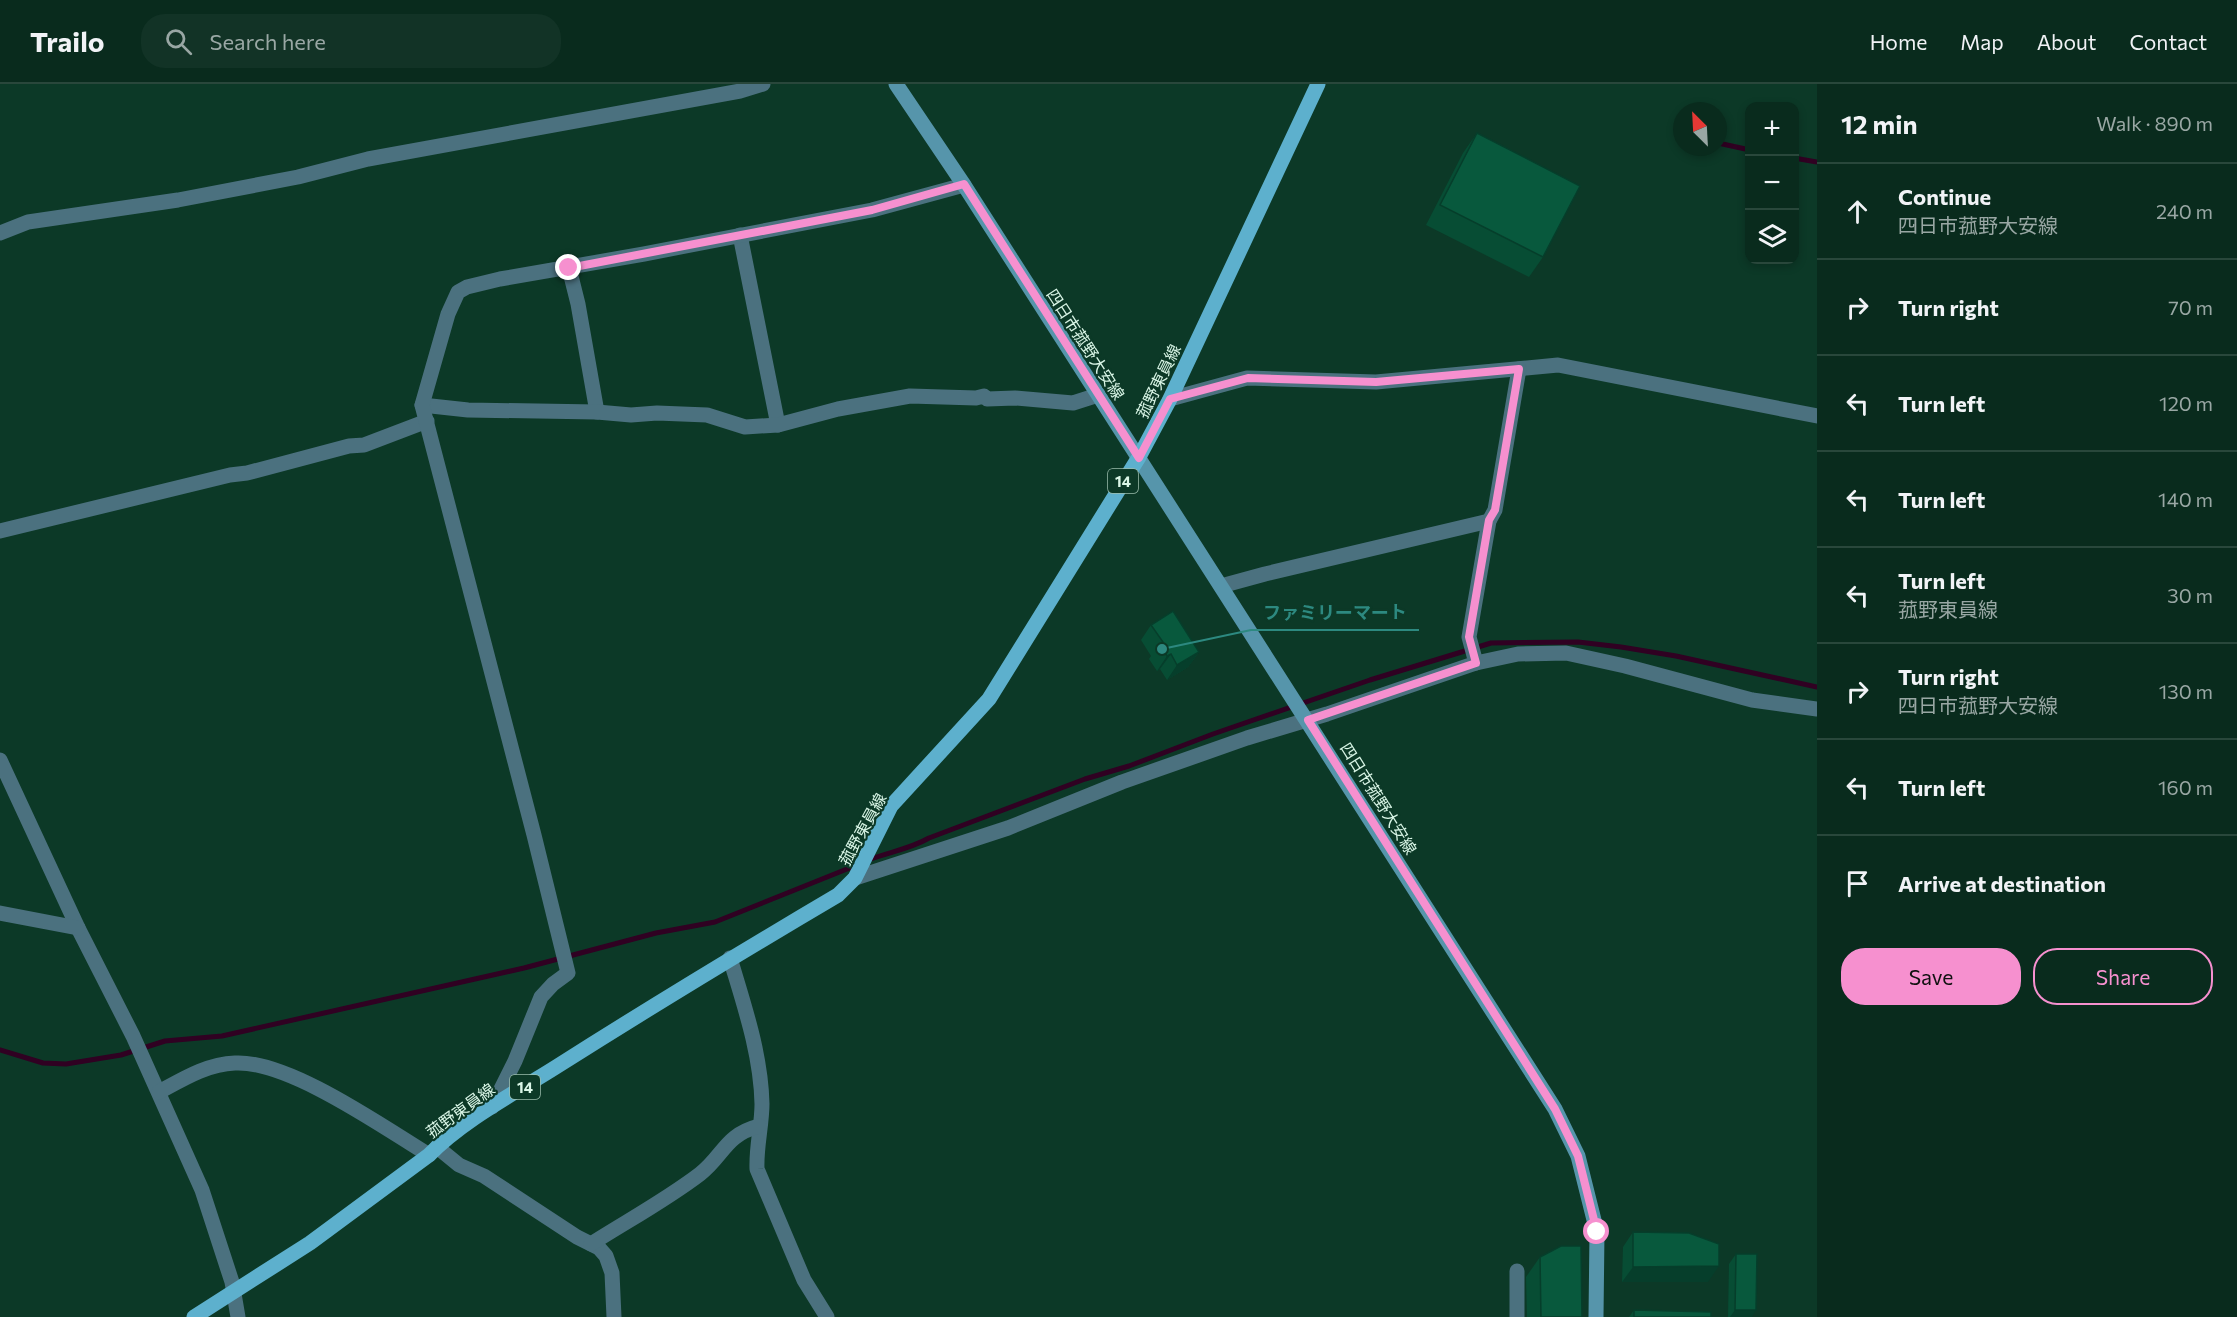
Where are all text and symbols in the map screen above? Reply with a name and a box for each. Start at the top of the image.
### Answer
search box [141,14,561,68]
text: Trailo [30,24,105,58]
icon: search [162,25,195,58]
text: Search here [210,28,326,55]
text: Home [1870,29,1927,54]
text: Map [1960,29,2004,54]
text: About [2037,29,2096,54]
text: Contact [2129,29,2207,54]
north arrow [1673,102,1727,156]
map controls [1745,102,1799,264]
button: + [1745,102,1799,156]
text: 12 min [1841,108,1918,139]
text: Walk · 890 m [2096,111,2213,135]
button: − [1745,156,1799,210]
text: Continue [1898,183,1991,210]
icon: ahead [1841,195,1874,228]
text: 240 m [2156,199,2213,223]
button: layers [1745,210,1799,264]
text: 四日市菰野大安線 [1898,213,2058,237]
route end [555,254,581,280]
street label: 四日市菰野大安線 [1043,285,1129,403]
icon: right [1841,291,1874,324]
text: Turn right [1898,294,1999,321]
text: 70 m [2168,295,2213,319]
street label: 菰野東員線 [1132,341,1184,421]
icon: left [1841,387,1874,420]
text: Turn left [1898,390,1985,417]
text: 120 m [2159,391,2213,415]
road number: 14 [1108,469,1138,493]
icon: left [1841,483,1874,516]
text: Turn left [1898,486,1985,513]
text: 140 m [2158,487,2213,511]
text: Turn left [1898,567,1985,594]
icon: left [1841,579,1874,612]
text: 30 m [2167,583,2213,607]
callout: ファミリーマート [1251,594,1419,630]
text: 菰野東員線 [1898,597,1998,621]
text: ファミリーマート [1263,601,1407,623]
text: Turn right [1898,663,1999,690]
icon: right [1841,675,1874,708]
text: 130 m [2159,679,2213,703]
text: 四日市菰野大安線 [1898,693,2058,717]
street label: 四日市菰野大安線 [1337,739,1421,857]
icon: left [1841,771,1874,804]
text: Turn left [1898,774,1985,801]
text: 160 m [2158,775,2213,799]
street label: 菰野東員線 [834,789,890,869]
icon: arrive [1841,867,1874,900]
text: Arrive at destination [1898,870,2106,897]
button: Save [1841,948,2021,1005]
button: Share [2033,948,2213,1005]
road number: 14 [510,1075,540,1099]
street label: 菰野東員線 [422,1079,498,1141]
route start [1583,1218,1609,1244]

